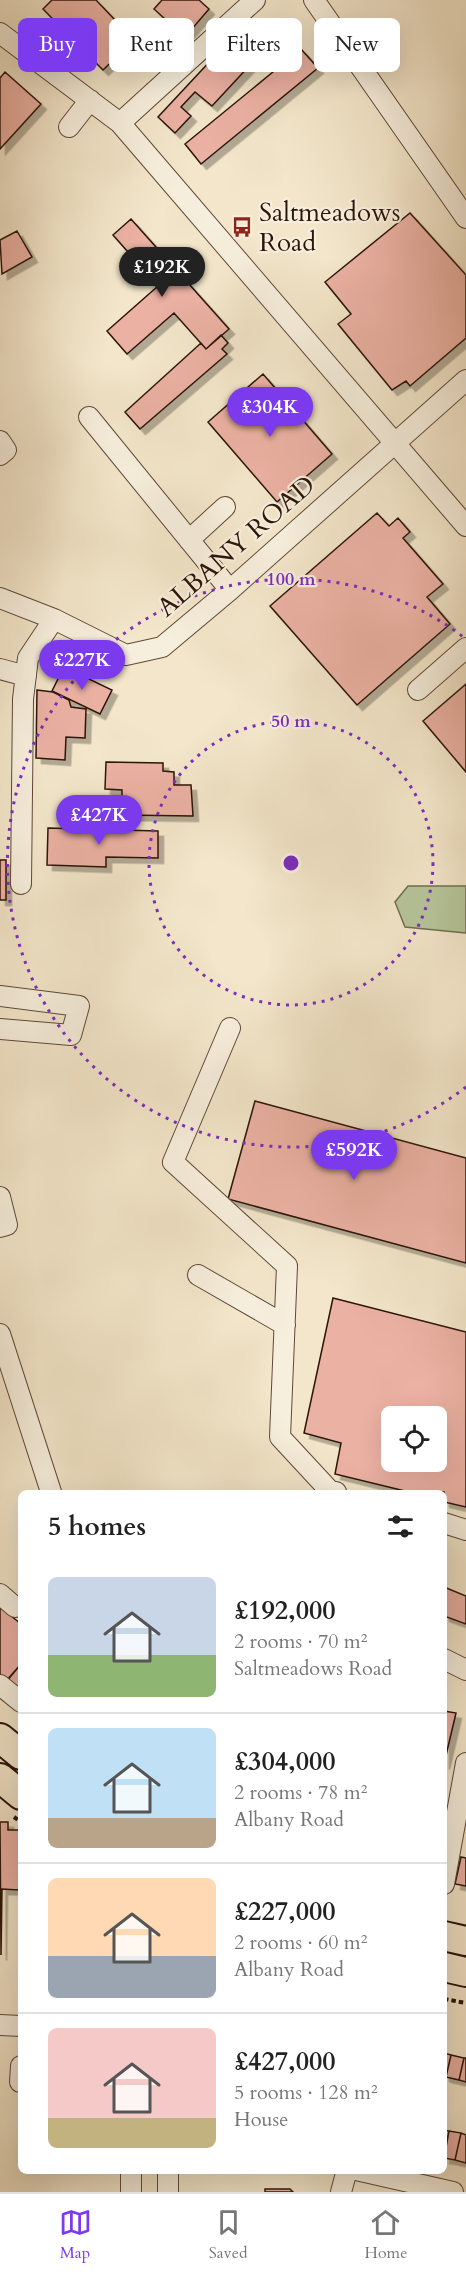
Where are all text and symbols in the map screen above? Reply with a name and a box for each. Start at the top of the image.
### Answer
chip: Buy [18,18,97,72]
chip: Rent [109,18,194,72]
chip: Filters [206,18,302,72]
chip: New [314,18,400,72]
place label: Saltmeadows Road [259,195,401,260]
bus stop icon: Saltmeadows Road [230,215,254,239]
pin: £192K [120,247,204,298]
text: £192K [133,253,191,280]
pin: £304K [228,387,312,438]
text: £304K [241,393,299,420]
street label: ALBANY ROAD [149,467,323,625]
text: 100 m [266,567,316,592]
pin: £227K [40,640,124,691]
text: £227K [53,646,111,673]
text: 50 m [271,709,311,734]
pin: £427K [57,795,141,846]
text: £427K [70,801,128,828]
centre of rings [281,853,301,873]
pin: £592K [312,1130,396,1181]
text: £592K [325,1136,383,1163]
map controls [381,1406,447,1472]
button: locate [381,1406,447,1472]
text: 5 homes [48,1509,146,1544]
icon: filters [384,1510,417,1543]
text: £192,000 [234,1593,336,1628]
icon: home [96,1601,168,1673]
text: 2 rooms · 70 m² [234,1628,367,1655]
text: Saltmeadows Road [234,1655,392,1682]
text: £304,000 [234,1744,336,1779]
icon: home [96,1752,168,1824]
text: 2 rooms · 78 m² [234,1779,367,1806]
text: Albany Road [234,1806,344,1833]
text: £227,000 [234,1894,336,1929]
icon: home [96,1902,168,1974]
text: 2 rooms · 60 m² [234,1929,367,1956]
text: Albany Road [234,1956,344,1983]
text: £427,000 [234,2044,336,2079]
icon: home [96,2052,168,2124]
text: 5 rooms · 128 m² [234,2079,378,2106]
text: House [234,2106,288,2133]
tab: Map [59,2206,92,2264]
tab: Saved [209,2206,247,2264]
tab: Home [365,2206,407,2264]

